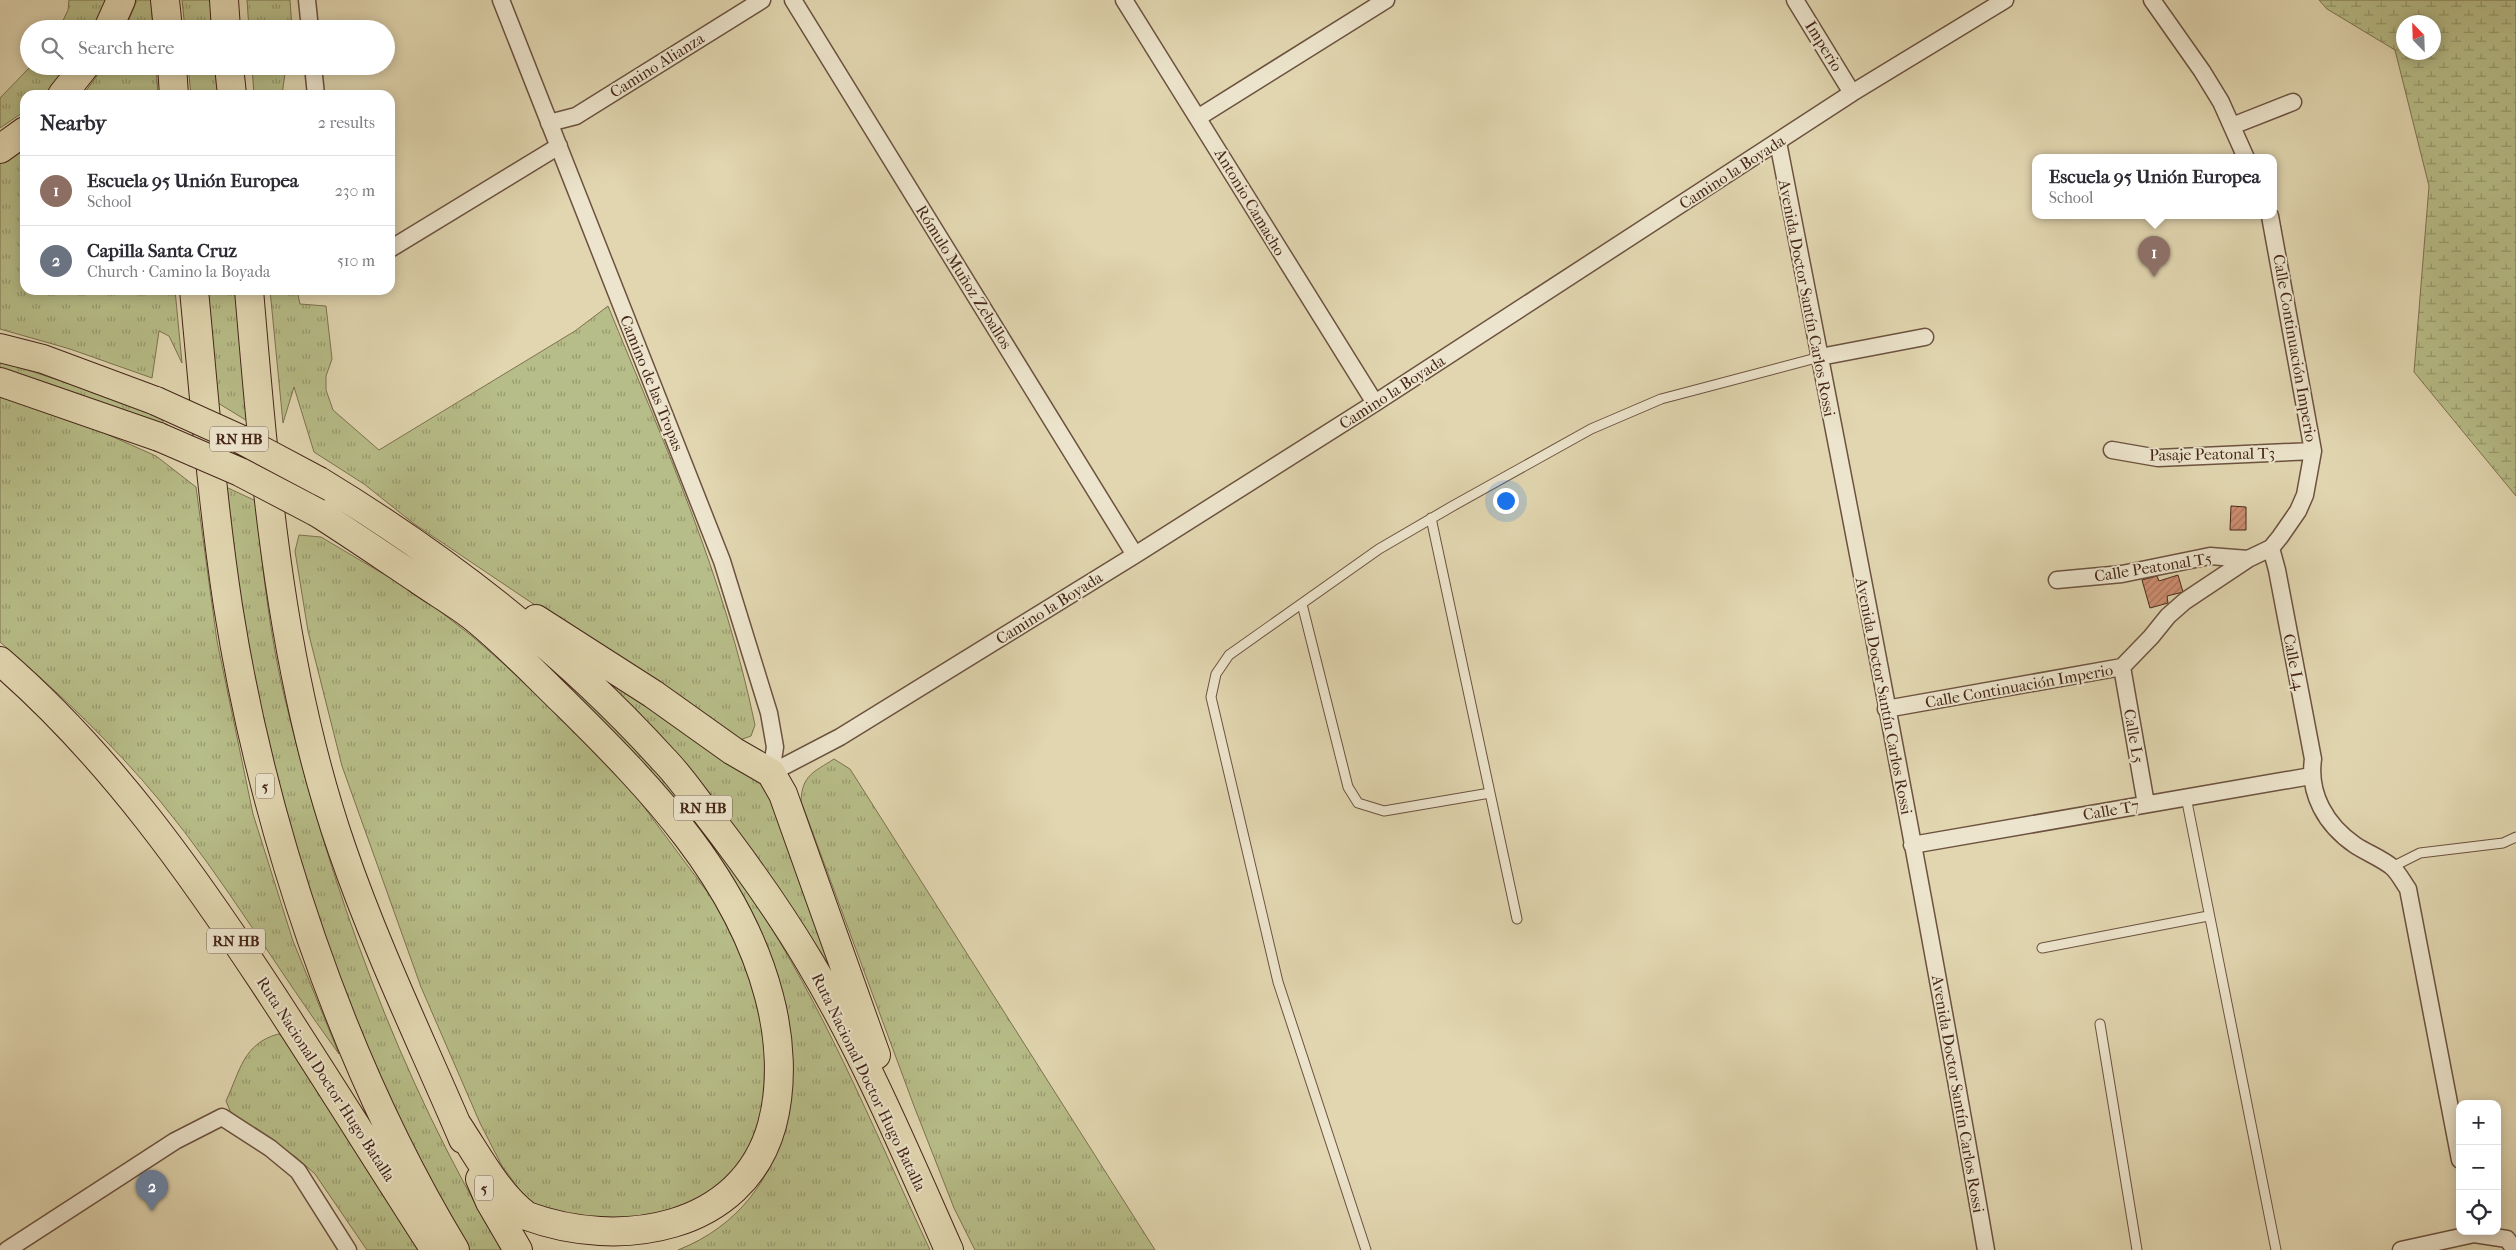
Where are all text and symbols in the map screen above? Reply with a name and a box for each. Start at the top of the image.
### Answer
north arrow [2396,15,2441,60]
street label: Imperio [1801,17,1847,75]
search box [20,20,395,75]
street label: Camino Alianza [606,28,708,102]
icon: search [38,34,66,62]
text: Search here [78,37,174,59]
text: Nearby [40,111,106,135]
text: 2 results [318,113,375,132]
street label: Camino la Boyada [1676,130,1789,213]
street label: Antonio Camacho [1210,144,1289,259]
popup [2032,154,2277,219]
text: Escuela 95 Unión Europea [2049,166,2260,188]
text: Escuela 95 Unión Europea [87,170,299,192]
street label: Avenida Doctor Santín Carlos Rossi [1774,177,1839,418]
text: 1 [53,181,59,200]
text: 230 m [335,181,375,200]
text: School [2049,188,2093,207]
text: School [87,192,132,211]
street label: Rómulo Muñoz Zeballos [912,202,1016,353]
pin: 1 [2138,236,2170,277]
text: Capilla Santa Cruz [87,240,237,262]
text: 2 [52,251,60,270]
text: 510 m [337,251,375,270]
street label: Calle Continuación Imperio [2269,253,2321,443]
text: Church · Camino la Boyada [87,262,270,281]
street label: Camino de las Tropas [616,312,688,454]
street label: Camino la Boyada [1336,350,1449,433]
road number: RN HB [210,426,268,452]
street label: Pasaje Peatonal T3 [2149,443,2275,465]
your location [1493,488,1519,514]
street label: Calle Peatonal T5 [2093,548,2213,586]
street label: Camino la Boyada [992,567,1106,648]
street label: Avenida Doctor Santín Carlos Rossi [1851,575,1916,816]
street label: Calle L4 [2279,632,2309,692]
street label: Calle Continuación Imperio [1924,660,2114,712]
street label: Calle L5 [2120,707,2148,765]
road number: 5 [256,774,274,798]
road number: RN HB [674,796,732,820]
street label: Calle T7 [2081,796,2141,824]
road number: RN HB [207,928,265,954]
street label: Ruta Nacional Doctor Hugo Batalla [808,970,930,1195]
street label: Ruta Nacional Doctor Hugo Batalla [253,973,400,1185]
street label: Avenida Doctor Santín Carlos Rossi [1928,973,1988,1215]
map controls [2456,1100,2501,1235]
button: + [2456,1100,2501,1145]
button: − [2456,1145,2501,1190]
pin: 2 [136,1170,168,1211]
road number: 5 [475,1176,493,1200]
button: locate [2456,1190,2501,1235]

